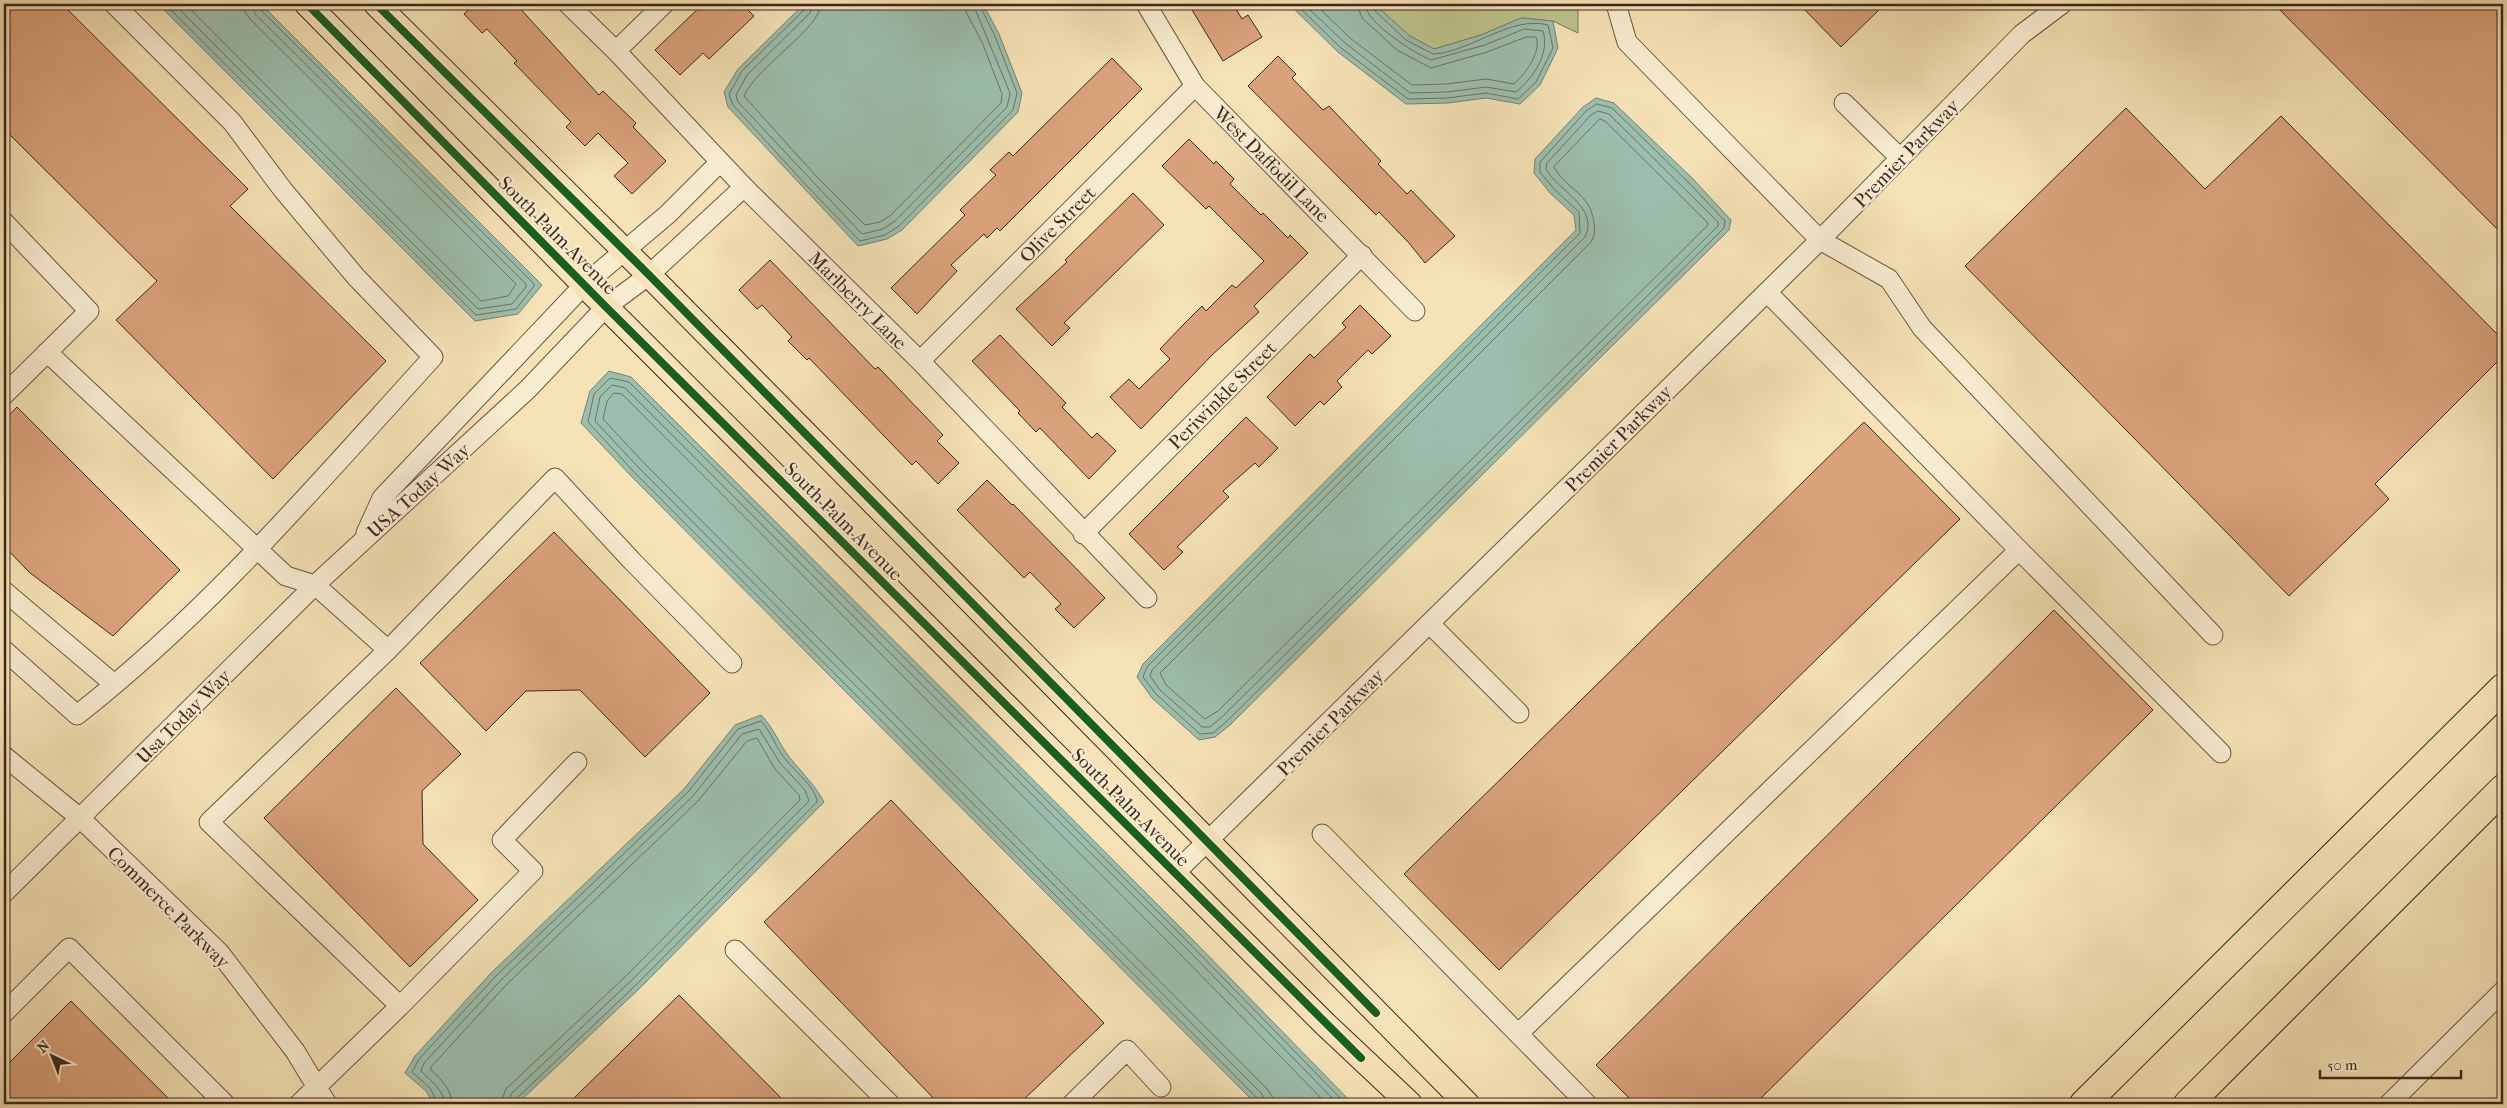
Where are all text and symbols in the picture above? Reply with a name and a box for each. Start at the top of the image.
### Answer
street label: Premier Parkway [1849,94,1965,212]
street label: West Daffodil Lane [1208,102,1334,227]
street label: South Palm Avenue [494,172,621,299]
street label: Olive Street [1015,182,1100,267]
street label: Marlberry Lane [804,247,911,354]
street label: Periwinkle Street [1164,337,1281,454]
street label: Premier Parkway [1561,380,1677,497]
street label: USA Today Way [363,438,475,543]
street label: South Palm Avenue [780,458,907,585]
street label: Usa Today Way [132,664,236,768]
street label: Premier Parkway [1273,664,1389,781]
street label: South Palm Avenue [1067,744,1194,871]
street label: Commerce Parkway [103,842,234,974]
north arrow [28,1030,78,1080]
text: N [34,1037,53,1057]
scale bar [2320,1048,2461,1080]
text: 50 m [2327,1056,2358,1074]

